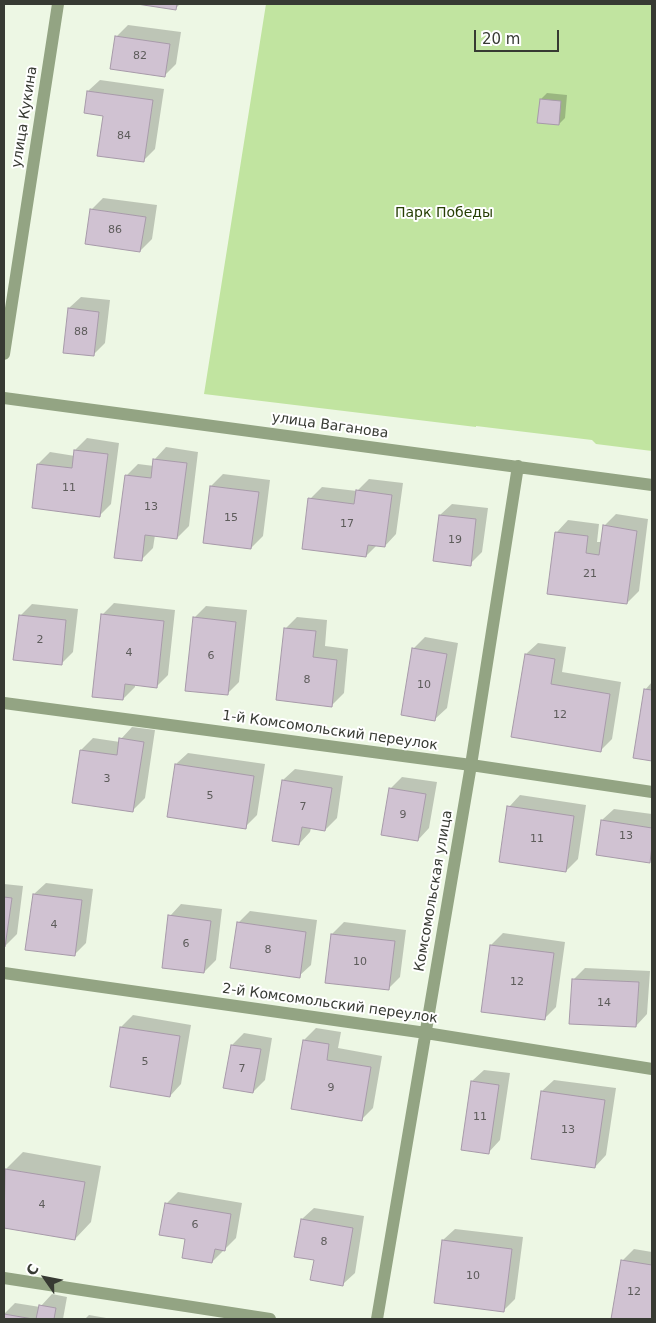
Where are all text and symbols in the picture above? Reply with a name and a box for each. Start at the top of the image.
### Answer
scale bar [476,20,561,52]
text: 20 m [482,30,520,48]
house number: 82 [133,49,147,63]
street label: улица Кукина [9,65,41,169]
house number: 84 [117,129,131,143]
park label: Парк Победы [395,205,493,221]
house number: 86 [108,223,122,237]
house number: 88 [74,325,88,339]
street label: улица Ваганова [271,410,389,442]
house number: 11 [62,481,76,495]
house number: 13 [144,500,158,514]
house number: 15 [224,511,238,525]
house number: 17 [340,517,354,531]
house number: 19 [448,533,462,547]
house number: 21 [583,567,597,581]
house number: 2 [37,633,43,647]
house number: 4 [126,646,132,660]
house number: 6 [208,649,214,663]
house number: 8 [304,673,310,687]
house number: 10 [417,678,431,692]
street label: 1-й Комсомольский переулок [221,708,439,754]
house number: 12 [553,708,567,722]
house number: 3 [104,772,110,786]
house number: 5 [207,789,213,803]
house number: 7 [300,800,306,814]
house number: 9 [400,808,406,822]
street label: Комсомольская улица [412,809,456,973]
house number: 13 [619,829,633,843]
house number: 11 [530,832,544,846]
house number: 4 [51,918,57,932]
house number: 6 [183,937,189,951]
house number: 8 [265,943,271,957]
house number: 10 [353,955,367,969]
house number: 12 [510,975,524,989]
street label: 2-й Комсомольский переулок [221,981,439,1027]
house number: 14 [597,996,611,1010]
house number: 5 [142,1055,148,1069]
house number: 7 [239,1062,245,1076]
house number: 9 [328,1081,334,1095]
house number: 11 [473,1110,487,1124]
house number: 13 [561,1123,575,1137]
house number: 4 [39,1198,45,1212]
house number: 6 [192,1218,198,1232]
house number: 8 [321,1235,327,1249]
north arrow [20,1253,70,1303]
text: С [23,1261,42,1278]
house number: 10 [466,1269,480,1283]
house number: 12 [627,1285,641,1299]

